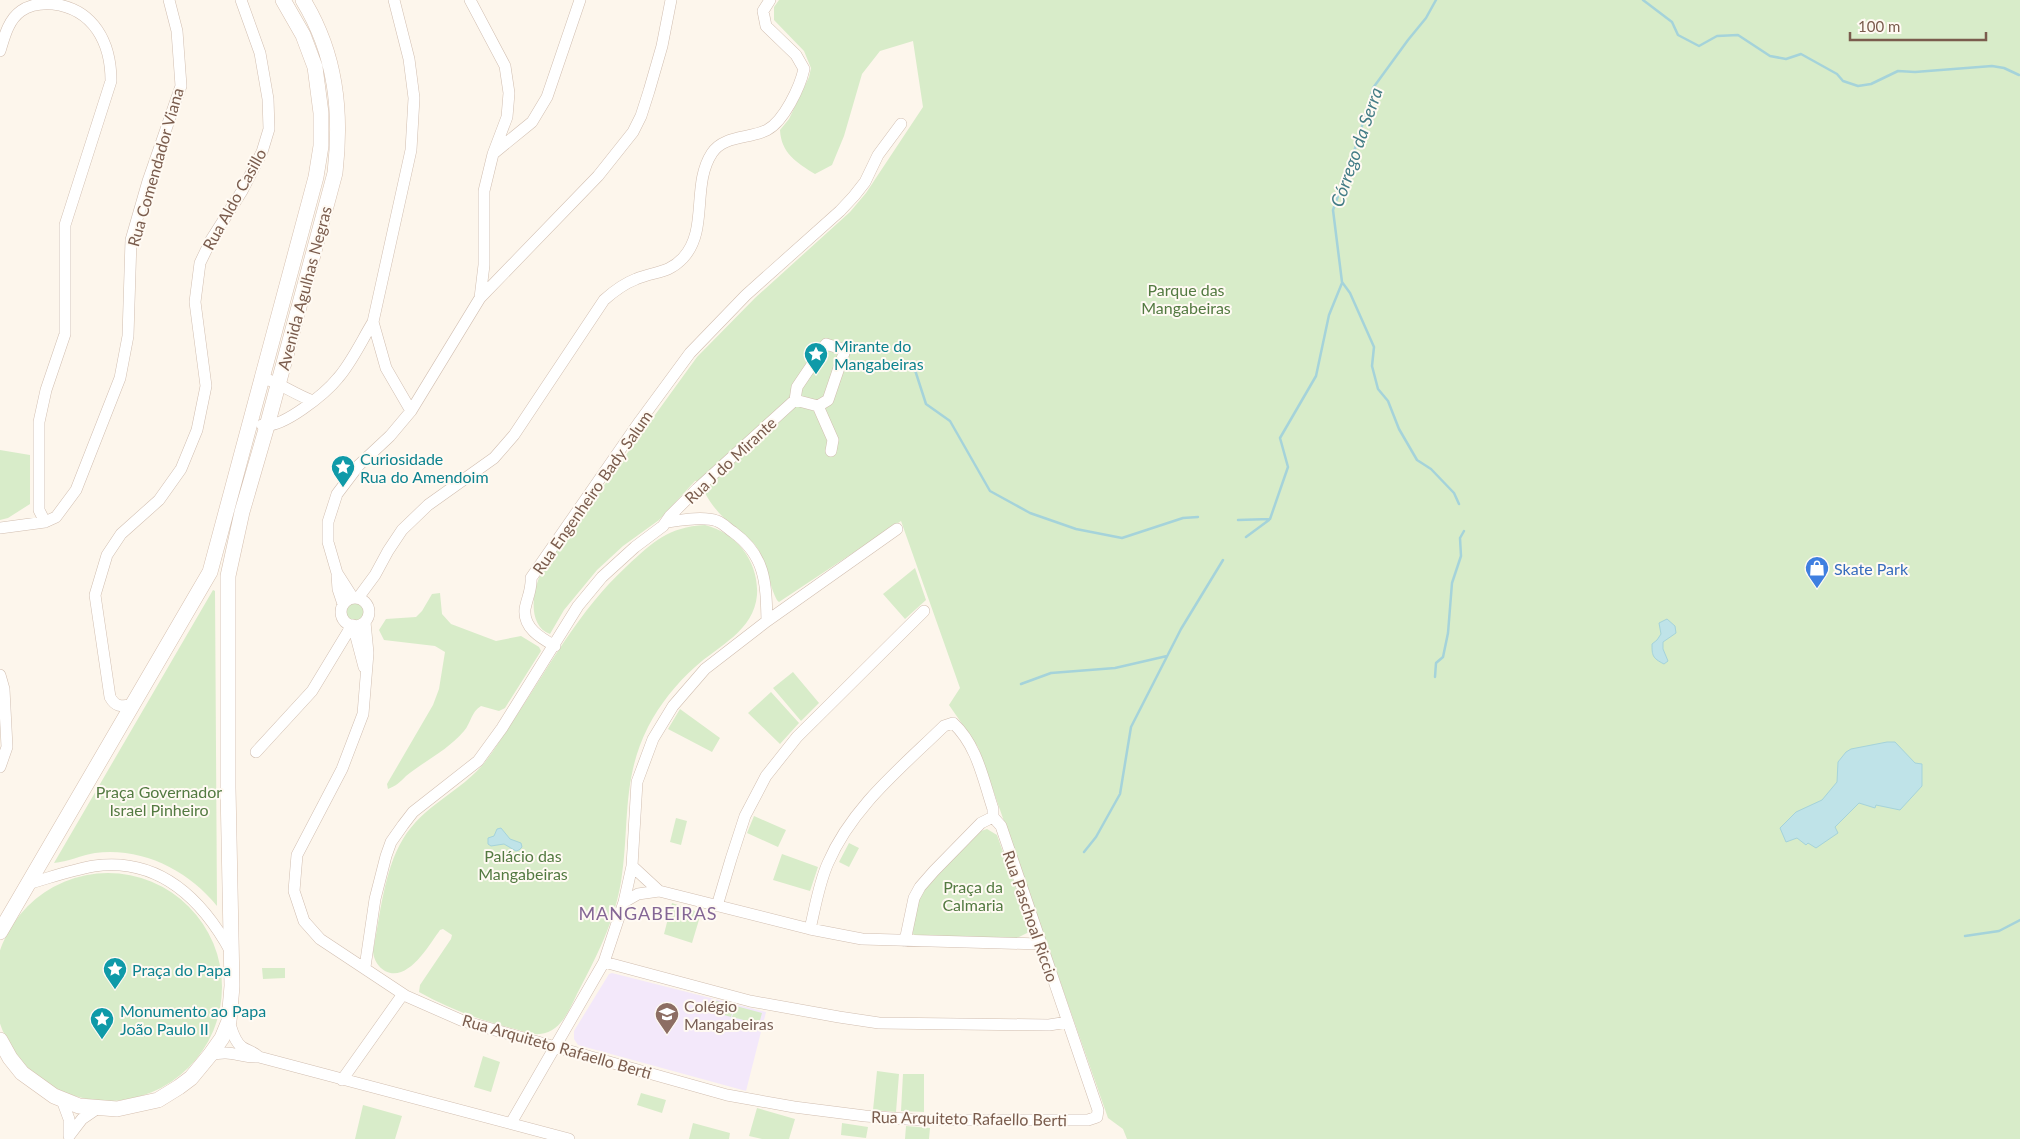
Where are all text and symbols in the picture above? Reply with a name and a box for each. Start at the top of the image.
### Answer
scale bar [1850,10,1986,42]
text: 100 m [1858,17,1900,35]
street label: Rua Comendador Viana [123,85,187,249]
water label: Córrego da Serra [1325,85,1387,209]
street label: Rua Aldo Casillo [198,145,270,253]
street label: Avenida Agulhas Negras [273,204,335,372]
park label: Parque das Mangabeiras [1141,280,1231,317]
place label: Mirante do Mangabeiras [834,336,924,373]
place icon: Mirante do Mangabeiras [803,341,829,375]
street label: Rua Engenheiro Bady Salum [528,406,656,578]
street label: Rua J do Mirante [680,413,780,507]
place label: Curiosidade Rua do Amendoim [360,449,489,486]
place icon: Curiosidade Rua do Amendoim [330,454,356,488]
shop icon: Skate Park [1804,555,1830,589]
place label: Skate Park [1834,559,1909,578]
park label: Praça Governador Israel Pinheiro [96,782,222,819]
park label: Palácio das Mangabeiras [478,846,568,883]
street label: Rua Paschoal Riccio [1000,848,1062,984]
park label: Praça da Calmaria [942,877,1004,914]
district label: MANGABEIRAS [578,902,718,924]
place icon: Praça do Papa [102,956,128,990]
place label: Praça do Papa [132,960,231,979]
place label: Colégio Mangabeiras [684,996,774,1033]
place label: Monumento ao Papa João Paulo II [120,1001,266,1038]
school or university icon: Colégio Mangabeiras [654,1001,680,1035]
place icon: Monumento ao Papa João Paulo II [89,1006,115,1040]
street label: Rua Arquiteto Rafaello Berti [460,1010,654,1082]
street label: Rua Arquiteto Rafaello Berti [871,1107,1067,1129]

